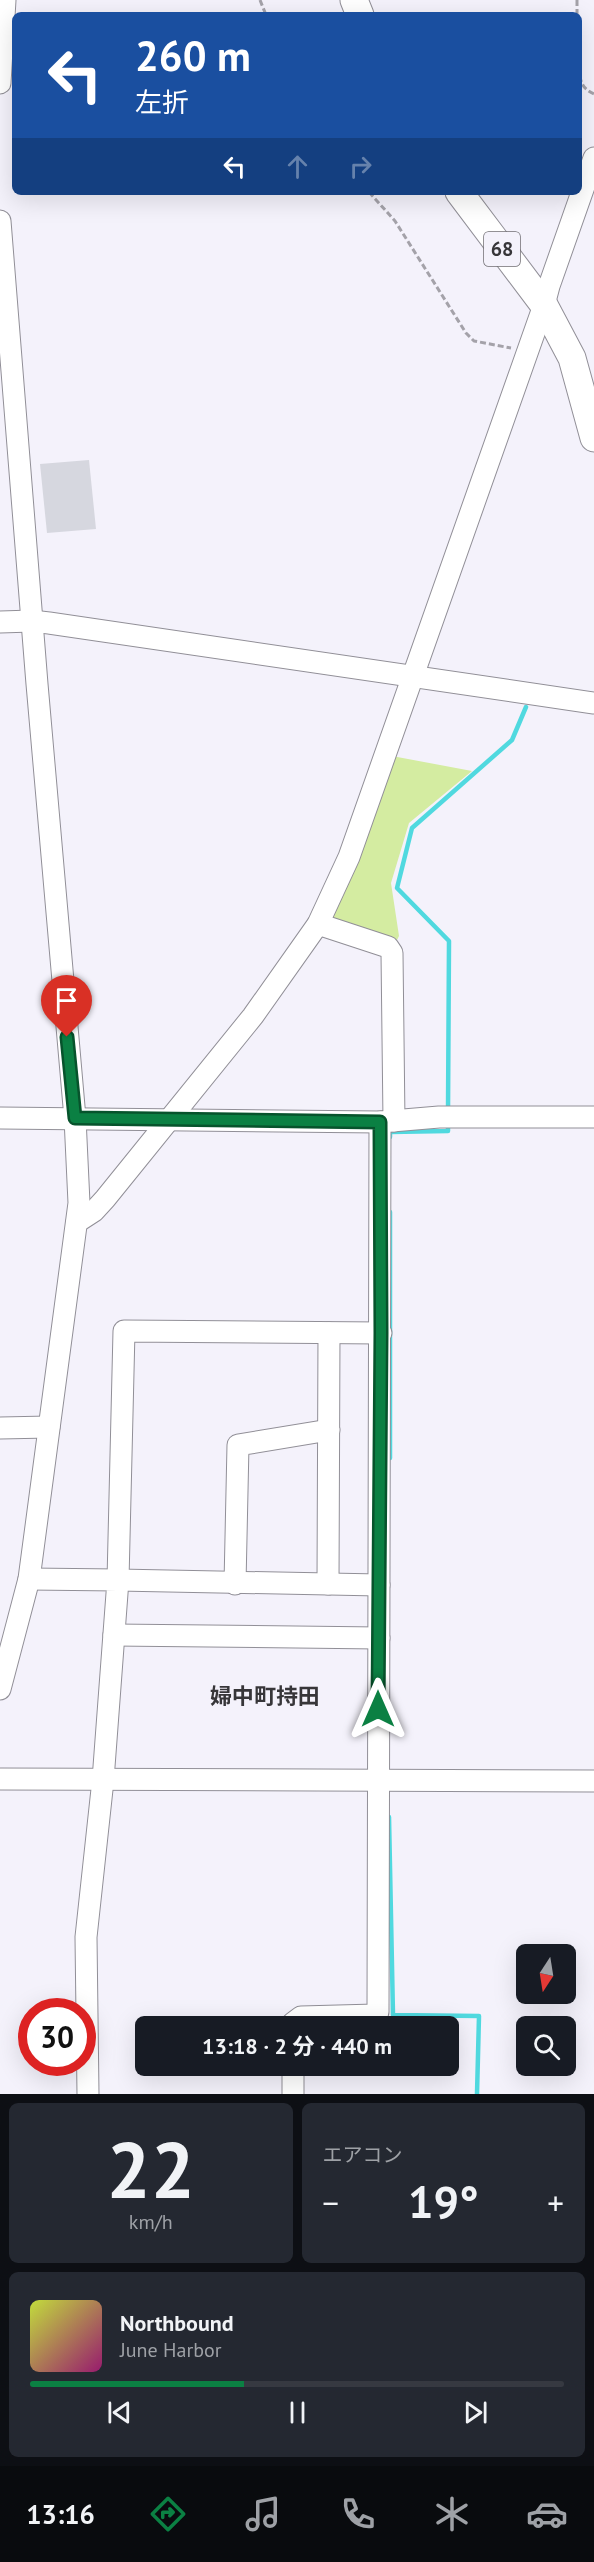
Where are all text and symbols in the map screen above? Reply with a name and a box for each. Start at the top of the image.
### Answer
text: 260 m [135,28,251,83]
icon: left [36,36,114,114]
text: 左折 [135,85,189,119]
icon: left [218,150,251,183]
icon: ahead [281,150,314,183]
icon: right [344,150,377,183]
road number: 68 [484,232,520,266]
pin [41,975,92,1037]
icon: arrive [50,984,83,1017]
position arrow [346,1677,410,1741]
district label: 婦中町持田 [210,1682,320,1710]
north arrow [516,1944,576,2004]
map controls [516,1944,576,2076]
speed limit sign: 30 [18,1998,96,2076]
button: search [516,2016,576,2076]
text: 13:18 · 2 分 · 440 m [202,2032,392,2060]
text: 22 [107,2119,195,2220]
text: エアコン [323,2142,403,2168]
text: 19° [408,2172,479,2230]
text: − [323,2181,339,2224]
text: + [547,2181,564,2224]
text: km/h [129,2209,173,2235]
text: Northbound [120,2309,234,2337]
text: June Harbor [120,2337,222,2363]
icon: previous [103,2396,136,2429]
icon: pause [281,2396,314,2429]
icon: next [459,2396,492,2429]
icon: directions [147,2493,189,2535]
icon: music [242,2493,284,2535]
icon: phone [337,2493,379,2535]
icon: climate [431,2493,473,2535]
icon: car [526,2493,568,2535]
text: 13:16 [26,2497,95,2531]

